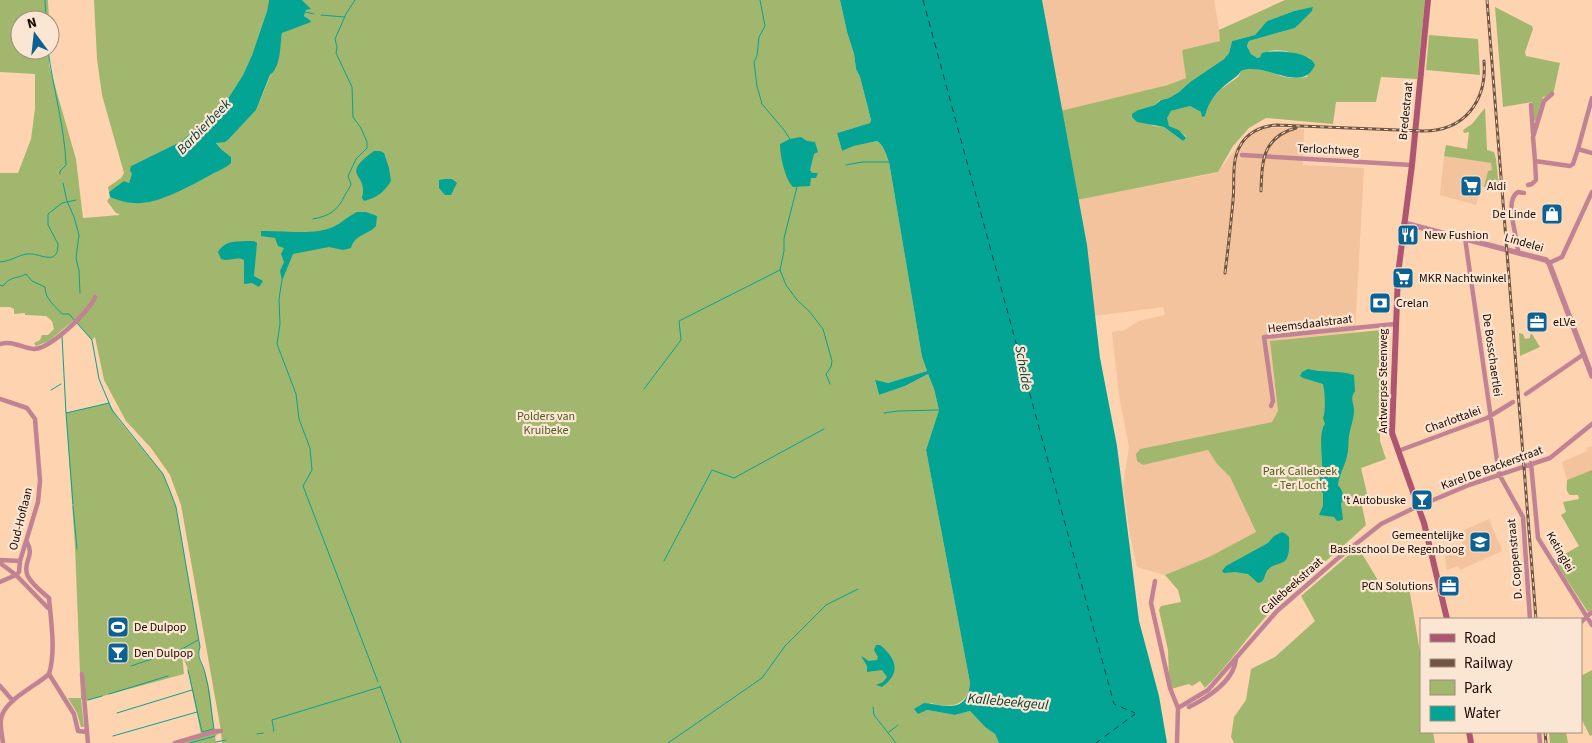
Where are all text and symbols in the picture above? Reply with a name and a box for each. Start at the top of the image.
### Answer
north arrow [10,10,60,60]
text: N [25,13,39,34]
street label: Bredestraat [1394,81,1418,141]
water label: Barbierbeek [172,95,236,159]
street label: Terlochtweg [1297,140,1359,160]
supermarket icon: Aldi [1459,174,1483,198]
place label: Aldi [1487,178,1506,195]
shop icon: De Linde [1540,202,1564,226]
place label: De Linde [1492,206,1536,223]
restaurant icon: New Fushion [1396,223,1420,247]
place label: New Fushion [1424,227,1489,244]
street label: Lindelei [1502,229,1546,257]
supermarket icon: MKR Nachtwinkel [1391,266,1415,290]
place label: MKR Nachtwinkel [1419,270,1507,287]
bank icon: Crelan [1368,291,1392,315]
place label: Crelan [1396,295,1429,312]
street label: Heemsdaalstraat [1267,310,1353,338]
office icon: eLVe [1525,310,1549,334]
street label: De Bosschaertlei [1478,312,1506,398]
place label: eLVe [1553,314,1576,331]
street label: Antwerpse Steenweg [1375,329,1392,433]
water label: Schelde [1009,344,1037,392]
street label: Charlottalei [1423,402,1483,438]
park label: Polders van Kruibeke [517,408,575,439]
street label: Karel De Backerstraat [1439,442,1545,494]
park label: Park Callebeek - Ter Locht [1263,463,1337,494]
street label: Oud-Hoflaan [5,486,37,552]
bar icon: 't Autobuske [1410,488,1434,512]
place label: 't Autobuske [1343,492,1406,509]
street label: D. Coppenstraat [1503,518,1527,600]
place label: Gemeentelijke Basisschool De Regenboog [1330,527,1464,558]
street label: Ketinglei [1542,529,1578,575]
school or university icon: Gemeentelijke Basisschool De Regenboog [1468,530,1492,554]
street label: Callebeekstraat [1257,554,1327,618]
office icon: PCN Solutions [1437,574,1461,598]
place label: PCN Solutions [1362,578,1433,595]
sports icon: De Dulpop [106,615,130,639]
legend [1420,618,1582,733]
place label: De Dulpop [134,619,187,636]
text: Road [1464,628,1496,649]
bar icon: Den Dulpop [106,641,130,665]
place label: Den Dulpop [134,645,193,662]
text: Railway [1464,653,1513,674]
text: Park [1464,678,1493,699]
water label: Kallebeekgeul [967,689,1050,716]
text: Water [1464,703,1501,724]

